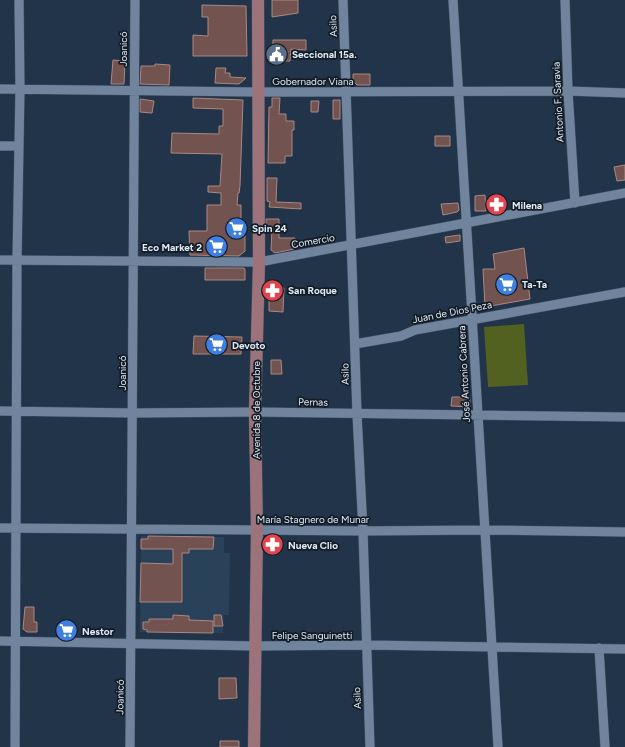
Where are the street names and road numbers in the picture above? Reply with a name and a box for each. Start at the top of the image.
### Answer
street label: Asilo [326,15,340,37]
street label: Joanicó [117,31,130,67]
street label: Antonio F. Saravia [549,62,567,142]
street label: Gobernador Viana [272,75,354,88]
street label: Comercio [290,231,336,251]
street label: Juan de Dios Peza [411,298,493,326]
street label: José Antonio Cabrera [455,325,473,423]
street label: Joanicó [116,355,129,391]
street label: Avenida 8 de Octubre [250,360,263,459]
street label: Asilo [338,363,352,385]
street label: Pernas [298,395,328,409]
street label: María Stagnero de Munar [257,513,370,526]
street label: Felipe Sanguinetti [272,629,352,642]
street label: Joanicó [113,679,127,715]
street label: Asilo [350,687,364,709]

